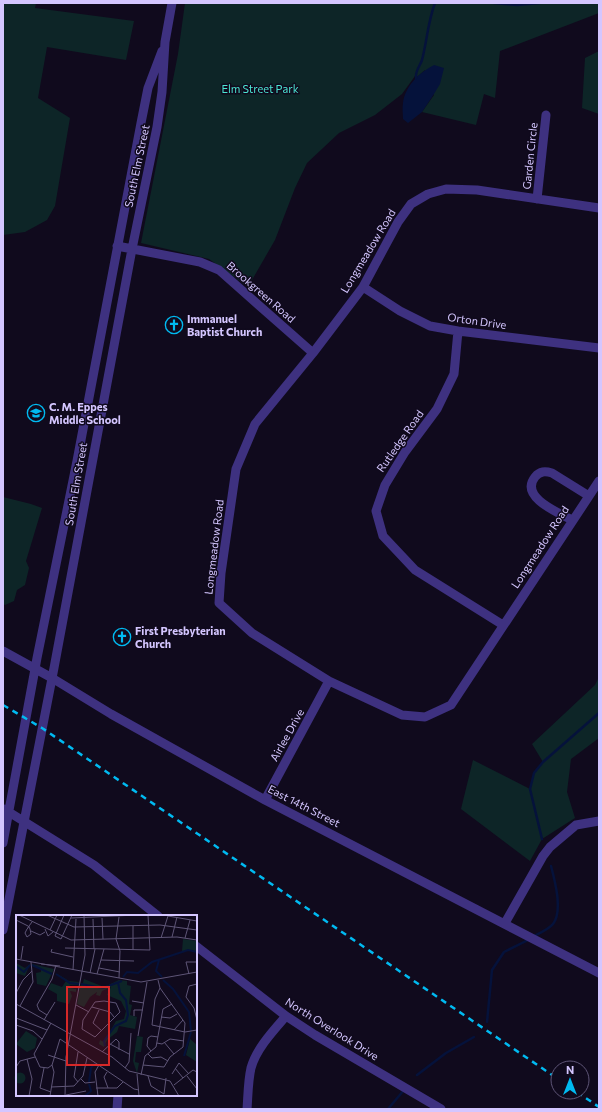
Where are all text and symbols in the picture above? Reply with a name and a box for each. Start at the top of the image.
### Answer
park label: Elm Street Park [221,82,299,95]
street label: Garden Circle [520,122,539,190]
street label: South Elm Street [121,123,152,208]
street label: Longmeadow Road [337,206,398,295]
street label: Brookgreen Road [224,258,298,325]
street label: Orton Drive [447,310,508,331]
place label: Immanuel Baptist Church [187,312,262,338]
church icon: Immanuel Baptist Church [164,315,184,335]
place label: C. M. Eppes Middle School [49,400,121,426]
school or university icon: C. M. Eppes Middle School [26,403,46,423]
street label: Rutledge Road [374,407,426,474]
street label: South Elm Street [62,441,89,527]
street label: Longmeadow Road [201,499,226,595]
street label: Longmeadow Road [508,503,571,590]
place label: First Presbyterian Church [135,624,226,650]
church icon: First Presbyterian Church [112,627,132,647]
street label: Airlee Drive [267,706,306,763]
street label: East 14th Street [266,782,343,830]
inset map [16,915,197,1096]
street label: North Overlook Drive [283,995,381,1063]
north arrow [550,1060,590,1100]
text: N [566,1063,574,1076]

